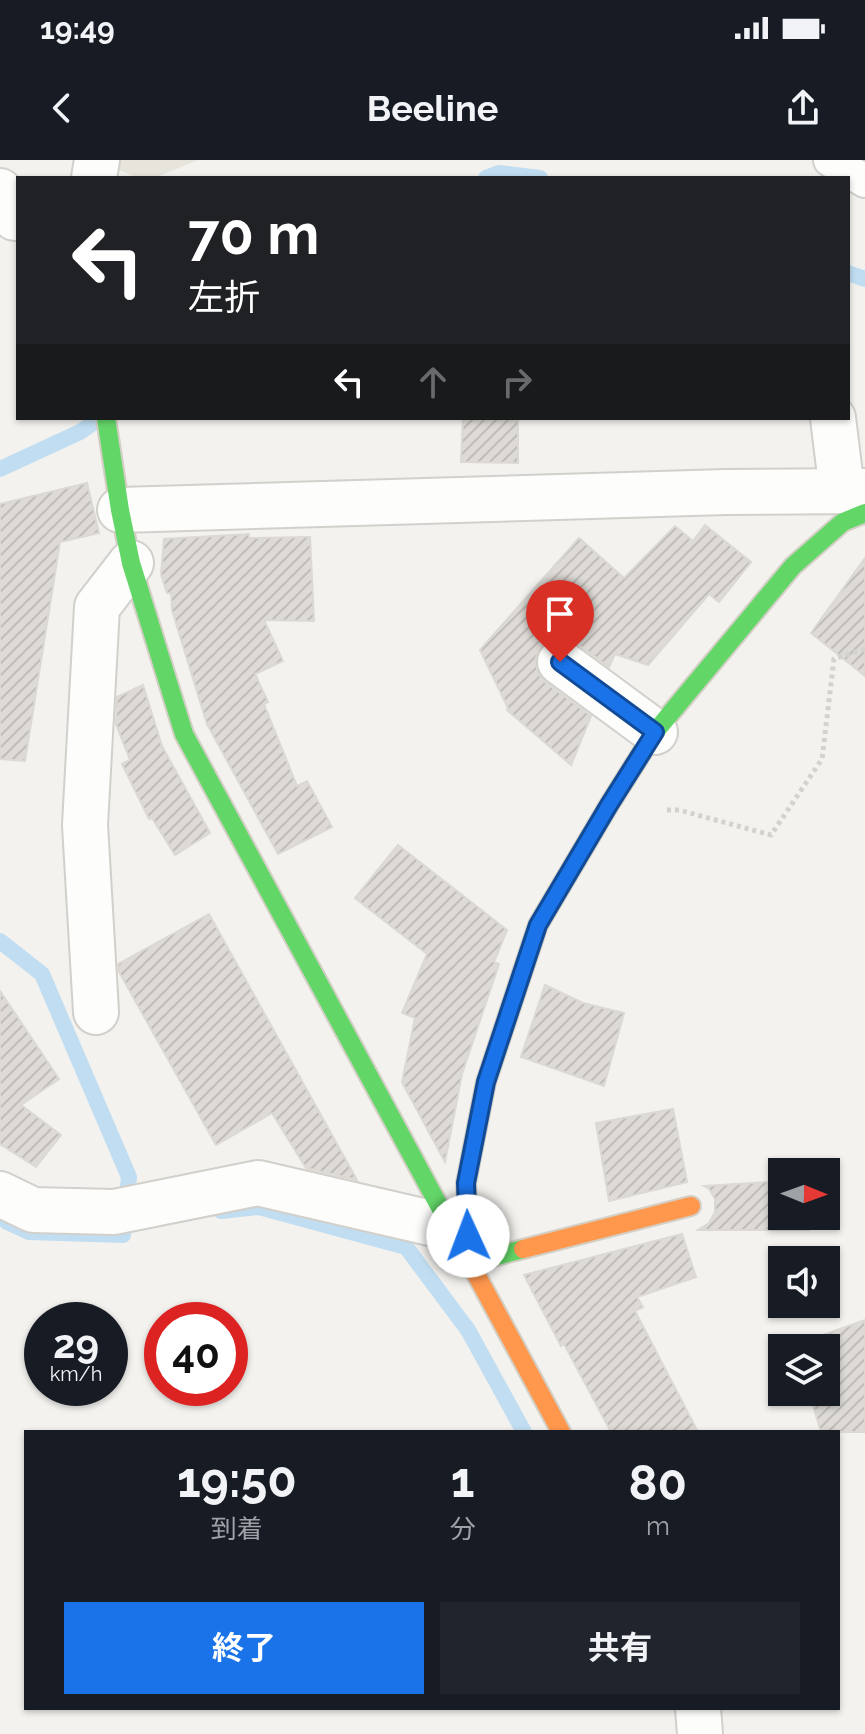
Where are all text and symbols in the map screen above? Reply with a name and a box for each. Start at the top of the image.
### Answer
text: 19:49 [40,11,115,46]
icon: back [40,86,84,130]
icon: share [781,86,825,130]
text: Beeline [367,87,498,129]
text: 70 m [188,201,319,267]
icon: left [56,208,160,312]
text: 左折 [188,276,260,318]
icon: left [327,360,371,404]
icon: ahead [411,360,455,404]
icon: right [495,360,539,404]
pin [526,580,594,662]
icon: arrive [538,592,582,636]
north arrow [768,1158,840,1230]
map controls [768,1158,840,1406]
position arrow [426,1194,510,1278]
button: sound [768,1246,840,1318]
speed limit sign: 40 [144,1302,248,1406]
text: 29 [53,1320,99,1367]
button: layers [768,1334,840,1406]
text: km/h [50,1362,102,1386]
text: 19:50 [177,1452,297,1508]
text: 1 [451,1452,475,1508]
text: 80 [629,1455,687,1511]
text: m [646,1511,670,1541]
text: 到着 [211,1514,263,1544]
text: 分 [450,1514,476,1544]
button: 終了 [64,1602,424,1694]
button: 共有 [440,1602,800,1694]

